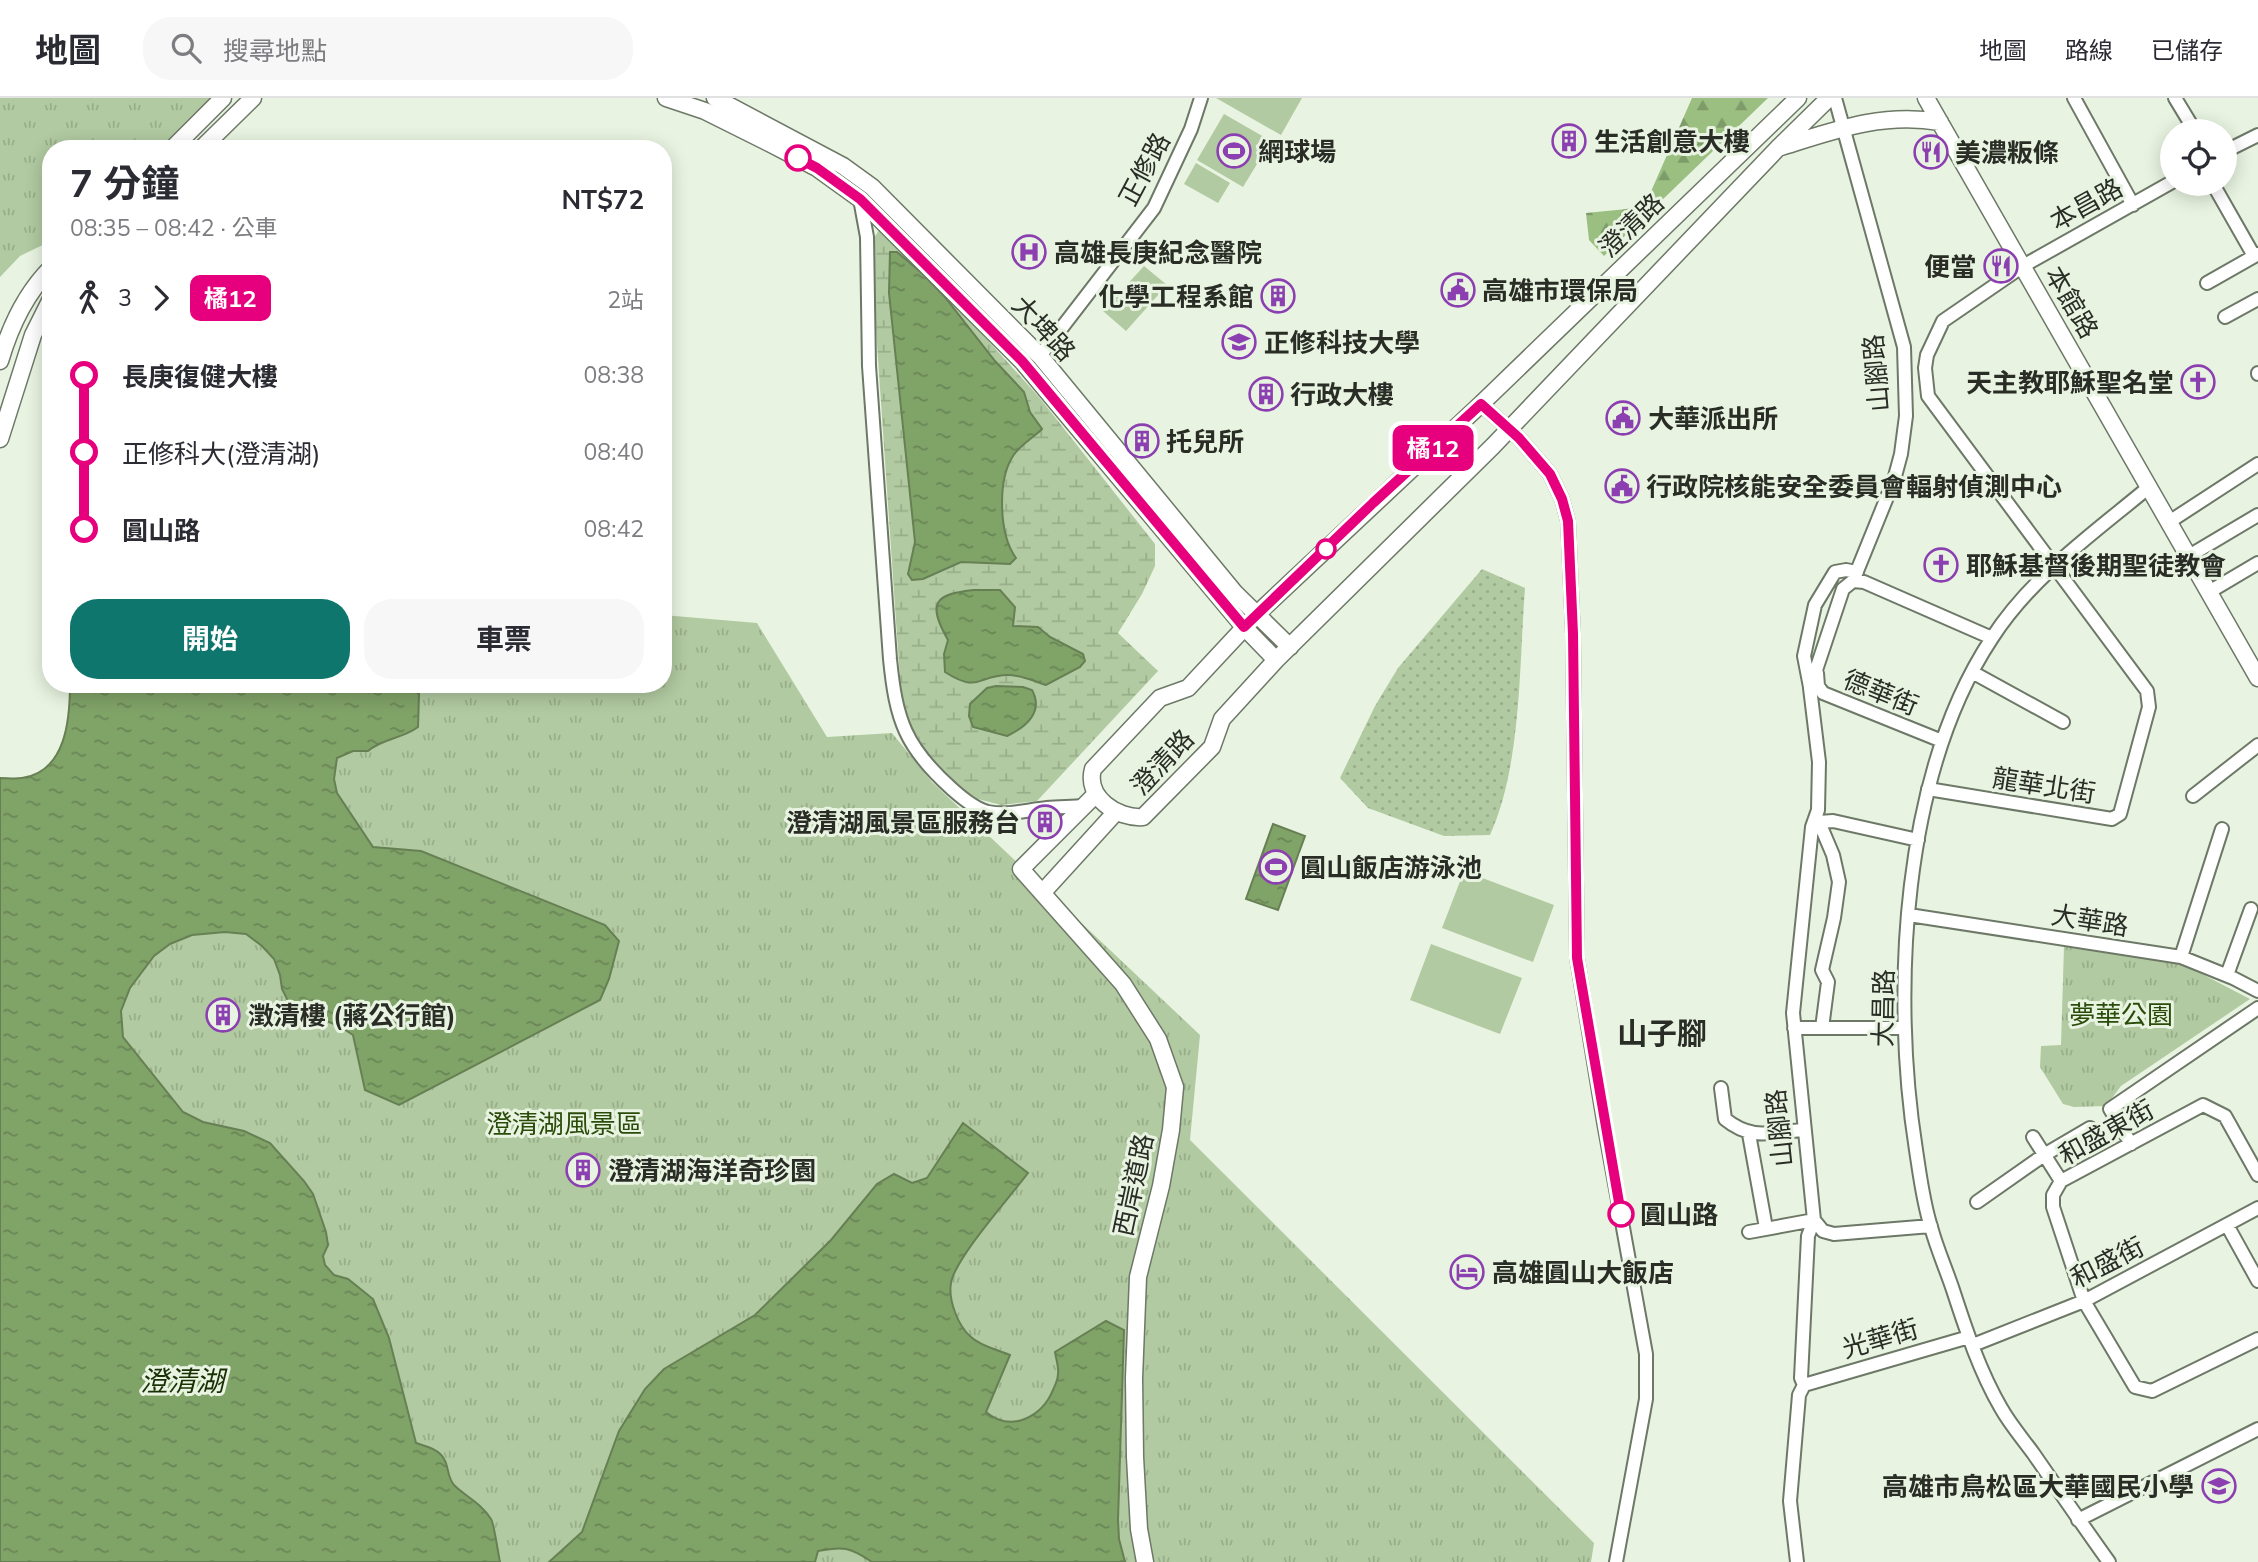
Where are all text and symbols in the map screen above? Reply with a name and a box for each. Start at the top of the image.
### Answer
search box [143,17,633,80]
text: 地圖 [35,29,101,70]
icon: search [167,29,205,67]
text: 搜尋地點 [223,34,327,67]
text: 地圖 [1979,35,2027,65]
text: 路線 [2065,35,2113,65]
text: 已儲存 [2151,35,2223,65]
map controls [2160,119,2237,196]
button: locate [2160,119,2237,196]
building icon: 生活創意大樓 [1550,122,1588,160]
place label: 生活創意大樓 [1594,125,1750,158]
street label: 正修路 [1111,127,1177,211]
sports icon: 網球場 [1215,132,1253,170]
restaurant icon: 美濃粄條 [1912,133,1950,171]
place label: 網球場 [1258,135,1336,168]
place label: 美濃粄條 [1955,136,2059,169]
unlabelled marker [785,145,811,171]
text: 7 分鐘 [70,159,179,207]
street label: 本昌路 [2044,171,2128,237]
text: NT$72 [561,183,644,216]
street label: 澄清路 [1591,186,1671,264]
text: 08:35 – 08:42 · 公車 [70,213,278,242]
hospital icon: 高雄長庚紀念醫院 [1010,233,1048,271]
place label: 高雄長庚紀念醫院 [1054,236,1262,269]
restaurant icon: 便當 [1982,247,2020,285]
place label: 便當 [1924,250,1976,283]
street label: 本館路 [2038,260,2106,344]
public building icon: 高雄市環保局 [1439,271,1477,309]
place label: 高雄市環保局 [1482,274,1638,307]
building icon: 化學工程系館 [1259,277,1297,315]
icon: walk [70,279,108,317]
icon: forward [142,279,180,317]
place label: 化學工程系館 [1098,280,1254,313]
text: 3 [118,283,132,312]
text: 橘12 [204,283,257,313]
text: 2站 [607,285,644,314]
street label: 大埤路 [1005,288,1083,368]
school or university icon: 正修科技大學 [1220,323,1258,361]
place label: 正修科技大學 [1264,326,1420,359]
street label: 山腳路 [1856,333,1896,413]
text: 長庚復健大樓 [122,360,278,393]
text: 08:38 [584,360,644,389]
church icon: 天主教耶穌聖名堂 [2179,363,2217,401]
place label: 天主教耶穌聖名堂 [1966,366,2174,399]
building icon: 行政大樓 [1247,375,1285,413]
place label: 行政大樓 [1290,378,1394,411]
public building icon: 大華派出所 [1604,399,1642,437]
place label: 大華派出所 [1648,402,1778,435]
building icon: 托兒所 [1123,422,1161,460]
place label: 托兒所 [1166,425,1244,458]
line badge: 橘12 [1393,425,1473,471]
text: 橘12 [1407,433,1459,463]
text: 正修科大(澄清湖) [122,437,321,470]
text: 08:40 [584,437,644,466]
public building icon: 行政院核能安全委員會輻射偵測中心 [1603,467,1641,505]
place label: 行政院核能安全委員會輻射偵測中心 [1646,470,2062,503]
text: 圓山路 [122,514,200,547]
text: 08:42 [584,514,644,543]
unlabelled marker [1316,539,1336,559]
church icon: 耶穌基督後期聖徒教會 [1922,546,1960,584]
place label: 耶穌基督後期聖徒教會 [1966,549,2226,582]
button: 開始 [70,599,350,679]
button: 車票 [364,599,644,679]
street label: 德華街 [1839,662,1923,722]
street label: 澄清路 [1123,722,1201,802]
street label: 龍華北街 [1990,761,2098,809]
building icon: 澄清湖風景區服務台 [1026,803,1064,841]
place label: 澄清湖風景區服務台 [786,806,1020,839]
sports icon: 圓山飯店游泳池 [1257,848,1295,886]
place label: 圓山飯店游泳池 [1300,851,1482,884]
street label: 大華路 [2049,898,2131,942]
street label: 大昌路 [1866,969,1900,1047]
building icon: 澂清樓 (蔣公行館) [204,996,242,1034]
park label: 夢華公園 [2069,998,2173,1031]
place label: 澂清樓 (蔣公行館) [248,999,456,1032]
district label: 山子腳 [1617,1014,1707,1052]
street label: 山腳路 [1759,1087,1799,1169]
street label: 和盛東街 [2053,1092,2159,1172]
park label: 澄清湖風景區 [486,1107,642,1140]
street label: 西岸道路 [1106,1131,1160,1239]
building icon: 澄清湖海洋奇珍園 [564,1151,602,1189]
place label: 澄清湖海洋奇珍園 [608,1154,816,1187]
place label: 圓山路 [1640,1198,1718,1231]
marker: 圓山路 [1608,1201,1634,1227]
street label: 和盛街 [2065,1230,2149,1294]
hotel icon: 高雄圓山大飯店 [1448,1253,1486,1291]
place label: 高雄圓山大飯店 [1492,1256,1674,1289]
street label: 光華街 [1838,1311,1922,1365]
water label: 澄清湖 [140,1363,228,1398]
school or university icon: 高雄市鳥松區大華國民小學 [2200,1467,2238,1505]
place label: 高雄市鳥松區大華國民小學 [1882,1470,2194,1503]

